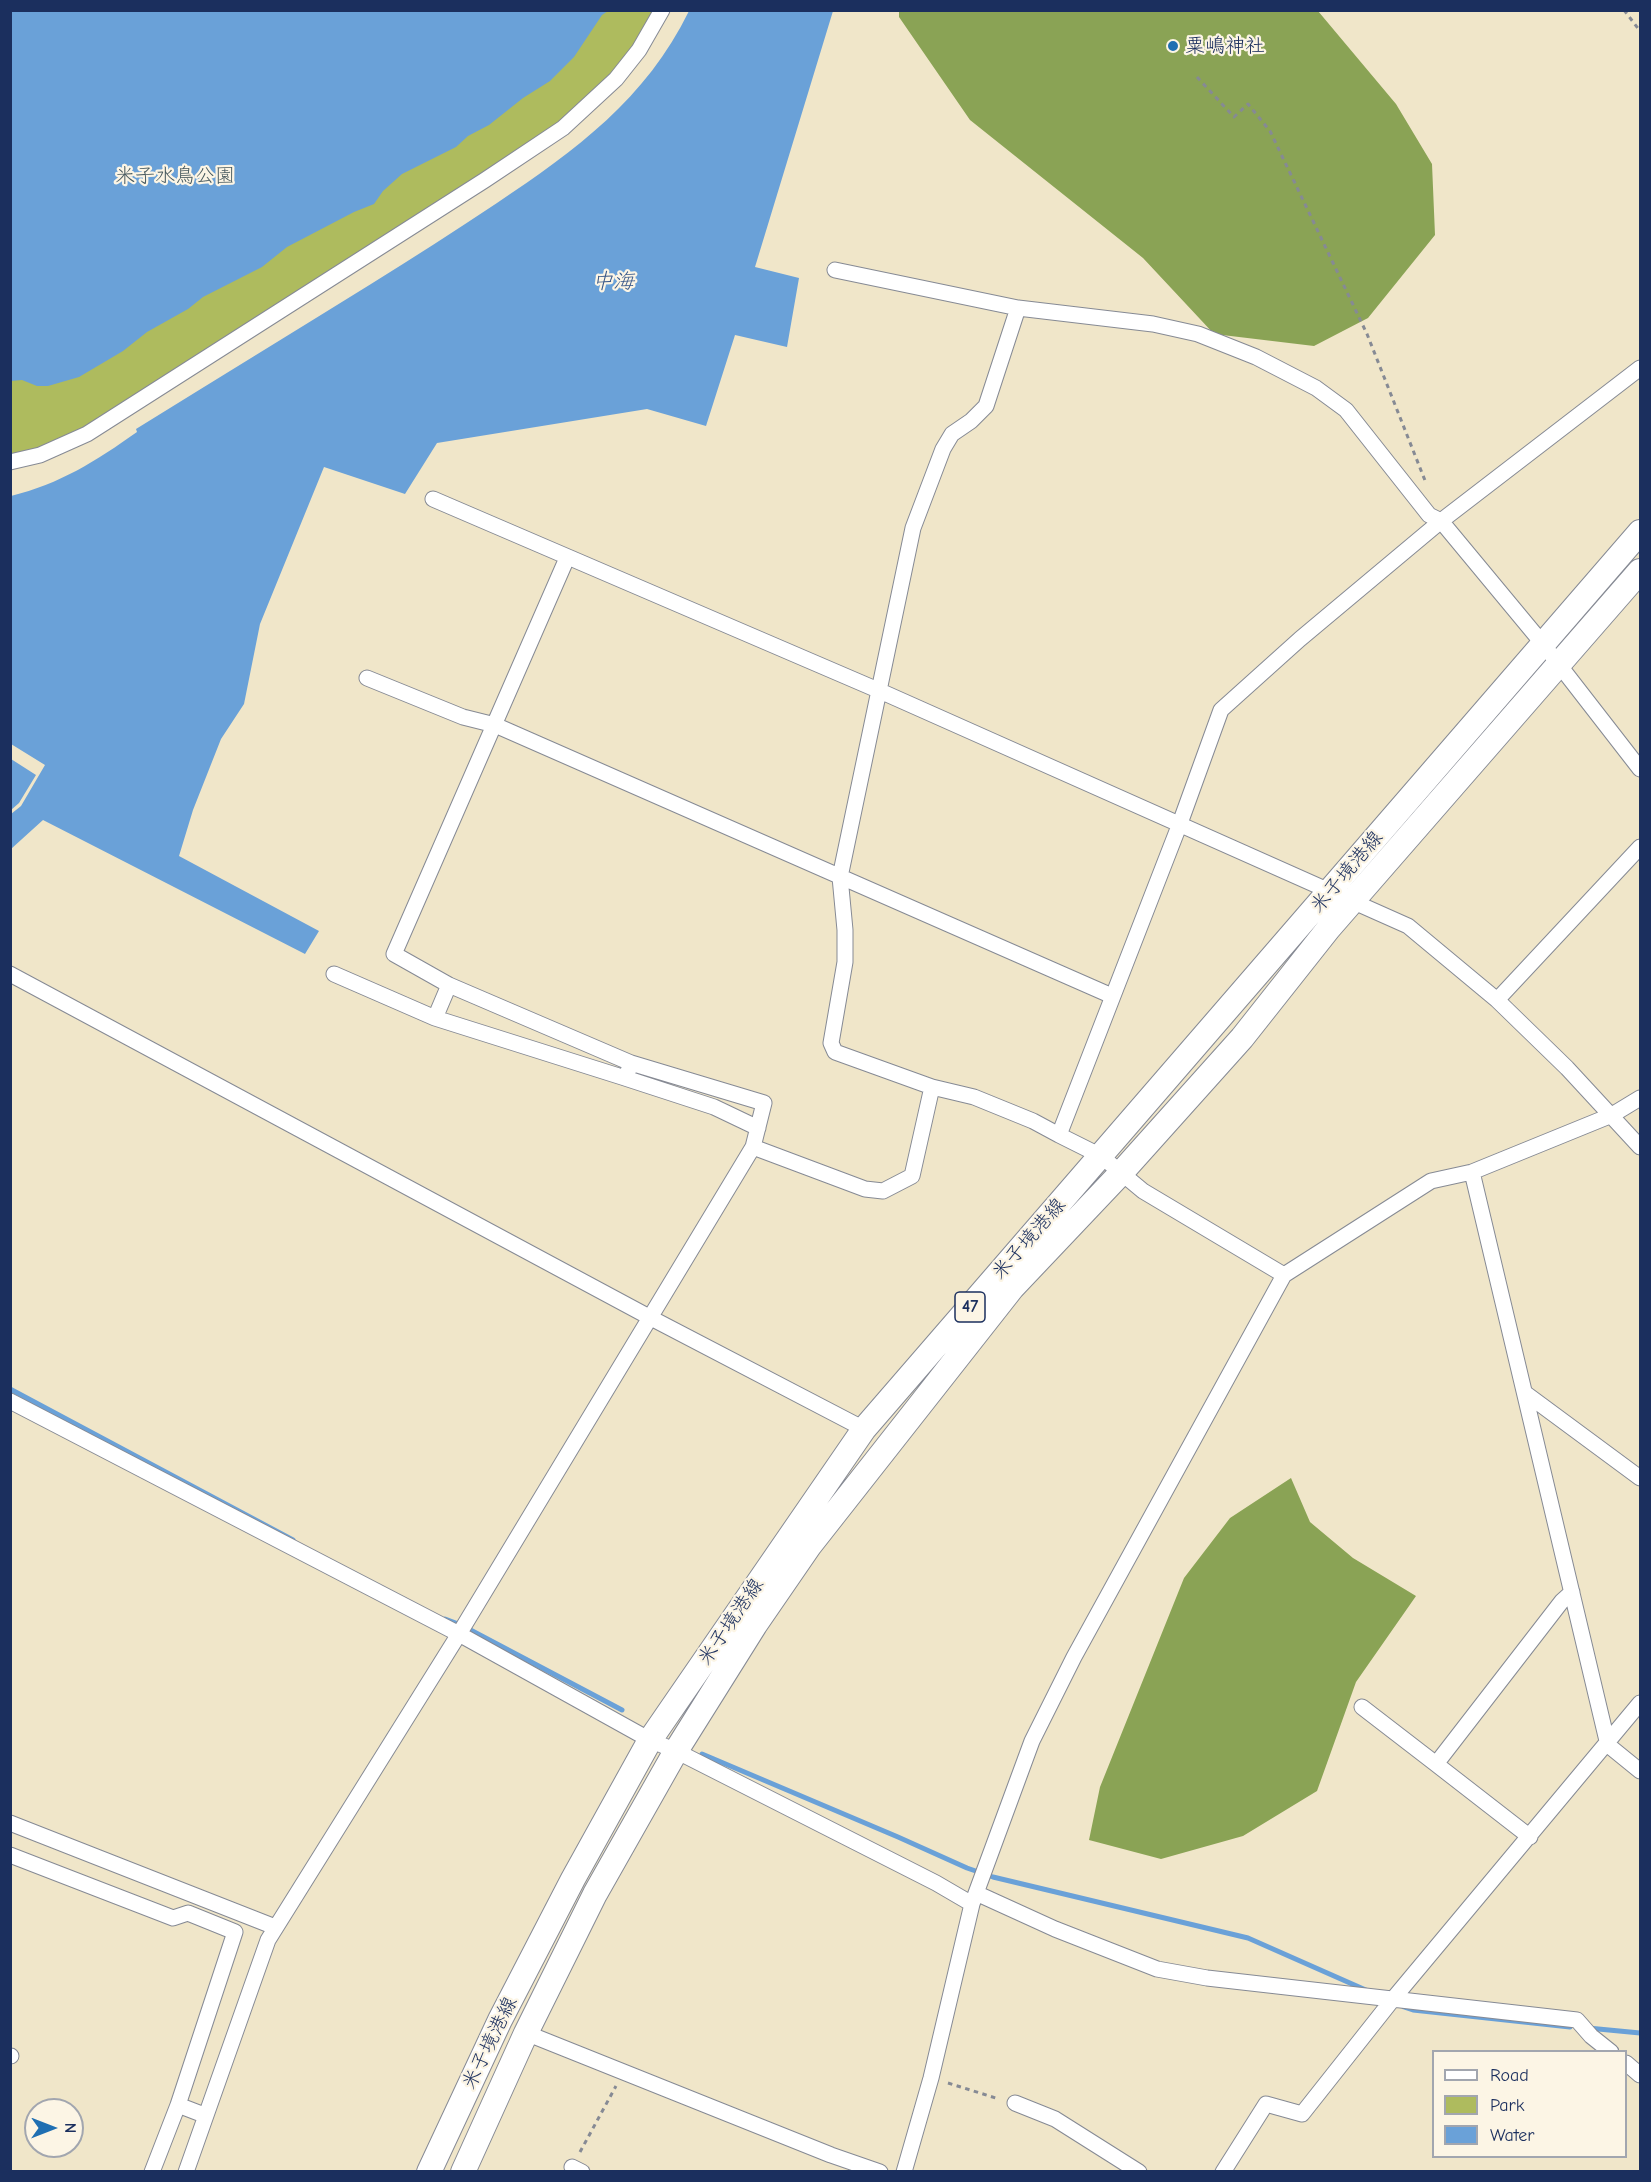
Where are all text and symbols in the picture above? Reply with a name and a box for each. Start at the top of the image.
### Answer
place label: 粟嶋神社 [1185,34,1265,58]
marker: 粟嶋神社 [1166,39,1180,53]
park label: 米子水鳥公園 [115,164,235,188]
water label: 中海 [592,269,634,295]
street label: 米子境港線 [1306,826,1388,918]
street label: 米子境港線 [987,1193,1071,1285]
road number: 47 [955,1292,985,1322]
street label: 米子境港線 [693,1574,769,1670]
street label: 米子境港線 [457,1993,523,2093]
legend [1432,2050,1627,2158]
text: Road [1490,2065,1529,2086]
text: Park [1490,2095,1524,2116]
north arrow [24,2098,84,2158]
text: N [61,2123,79,2133]
text: Water [1490,2125,1534,2146]

